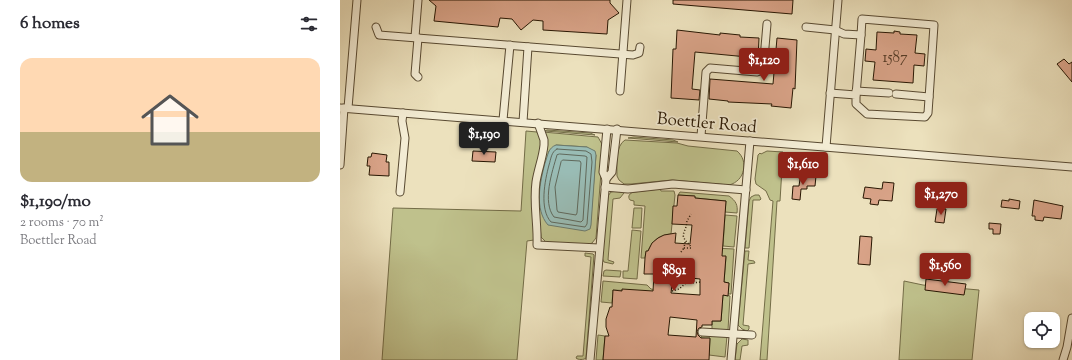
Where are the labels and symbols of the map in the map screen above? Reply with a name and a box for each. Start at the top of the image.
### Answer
pin: $1,120 [731,48,797,82]
house number: 1587 [882,48,908,69]
street label: Boettler Road [656,108,758,140]
pin: $1,190 [451,122,517,156]
pin: $1,610 [770,152,836,186]
pin: $1,270 [908,182,974,216]
pin: $1,560 [912,253,978,287]
pin: $891 [650,258,698,292]

